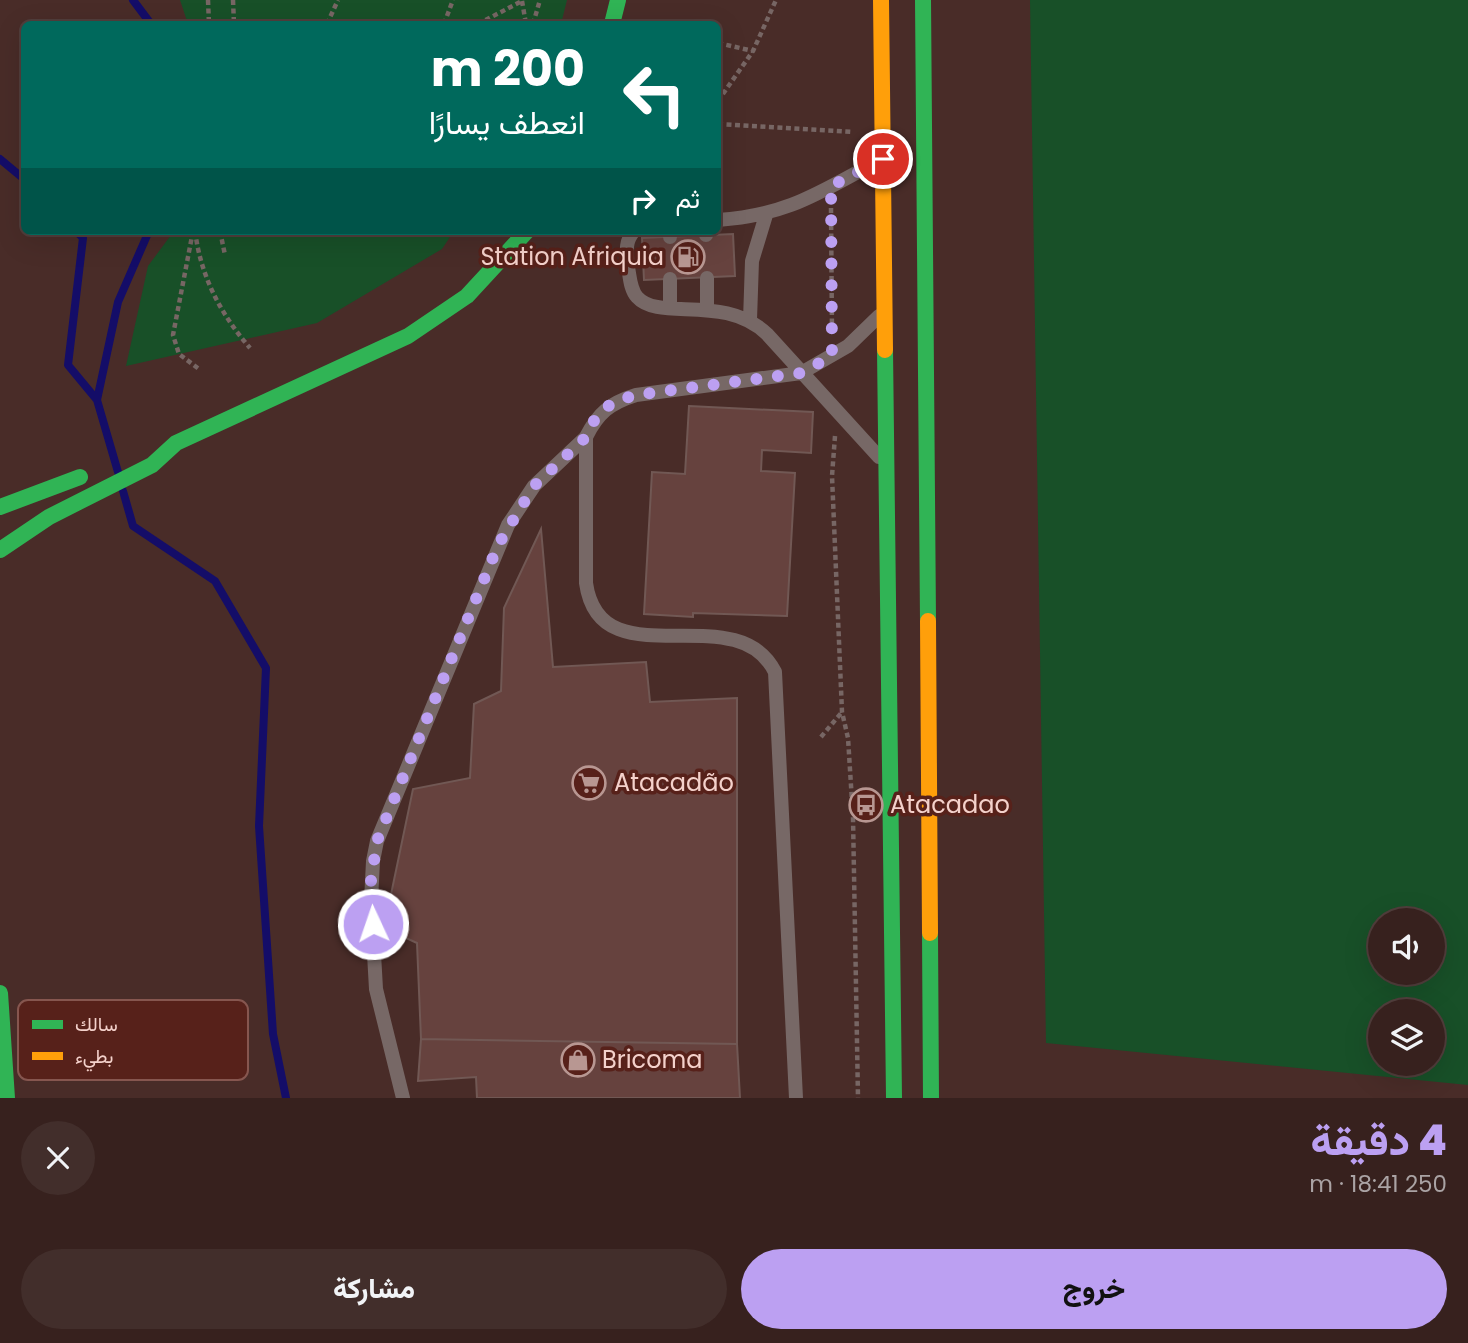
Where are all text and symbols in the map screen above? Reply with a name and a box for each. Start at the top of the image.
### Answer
text: 200 m [431,35,585,103]
icon: left [609,49,700,140]
text: انعطف يسارًا [429,100,585,145]
pin [853,129,913,189]
icon: arrive [864,140,902,178]
text: ثم [676,181,700,217]
icon: right [624,182,662,220]
fuel station icon: Station Afriquia [669,238,707,276]
place label: Station Afriquia [481,240,664,273]
supermarket icon: Atacadão [570,764,608,802]
place label: Atacadão [614,766,734,799]
bus stop icon: Atacadao [847,786,885,824]
place label: Atacadao [890,788,1010,821]
position arrow [336,887,410,961]
map controls [1368,908,1445,1076]
button: sound [1368,908,1445,985]
button: layers [1368,999,1445,1076]
legend [18,1000,248,1080]
text: سالك [75,1011,118,1038]
shop icon: Bricoma [559,1041,597,1079]
text: بطيء [75,1043,113,1072]
place label: Bricoma [602,1043,702,1076]
text: 4 دقيقة [1310,1111,1447,1170]
button: close [21,1121,95,1195]
text: 250 m · 18:41 [1309,1168,1447,1200]
button: مشاركة [21,1249,727,1329]
button: خروج [741,1249,1447,1329]

